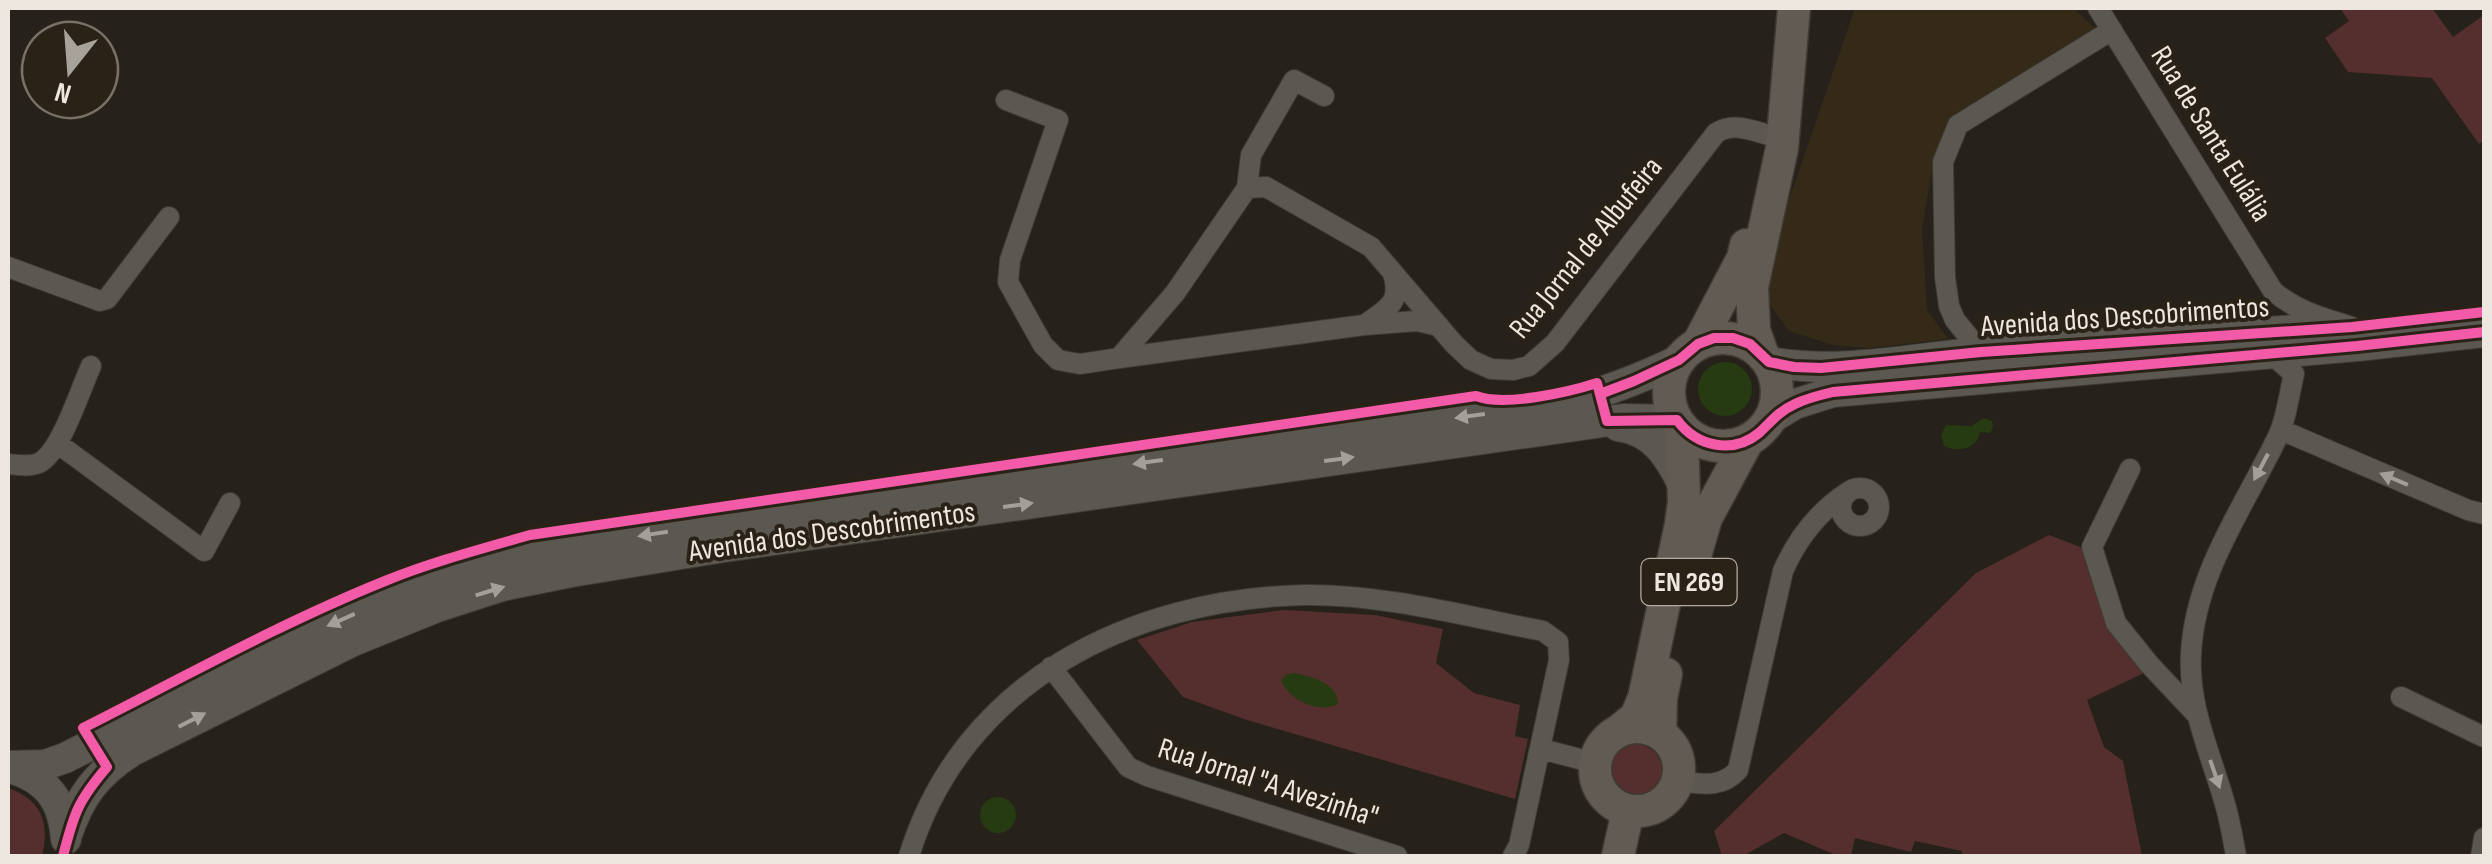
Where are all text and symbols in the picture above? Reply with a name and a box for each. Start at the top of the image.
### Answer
north arrow [20,20,120,120]
street label: Rua de Santa Eulália [2143,40,2279,228]
text: N [51,75,75,110]
street label: Rua Jornal de Albufeira [1502,150,1670,346]
street label: Avenida dos Descobrimentos [1979,289,2270,345]
one-way arrow [1453,409,1485,425]
one-way arrow [1324,451,1356,467]
one-way arrow [2253,452,2270,481]
one-way arrow [1132,454,1163,470]
one-way arrow [2379,470,2409,486]
street label: Avenida dos Descobrimentos [686,494,977,570]
one-way arrow [1002,497,1034,513]
one-way arrow [637,527,668,542]
road number: EN 269 [1642,559,1736,605]
one-way arrow [475,582,505,597]
one-way arrow [326,612,355,629]
one-way arrow [178,712,207,729]
street label: Rua Jornal "A Avezinha" [1153,730,1383,836]
one-way arrow [2209,760,2224,790]

